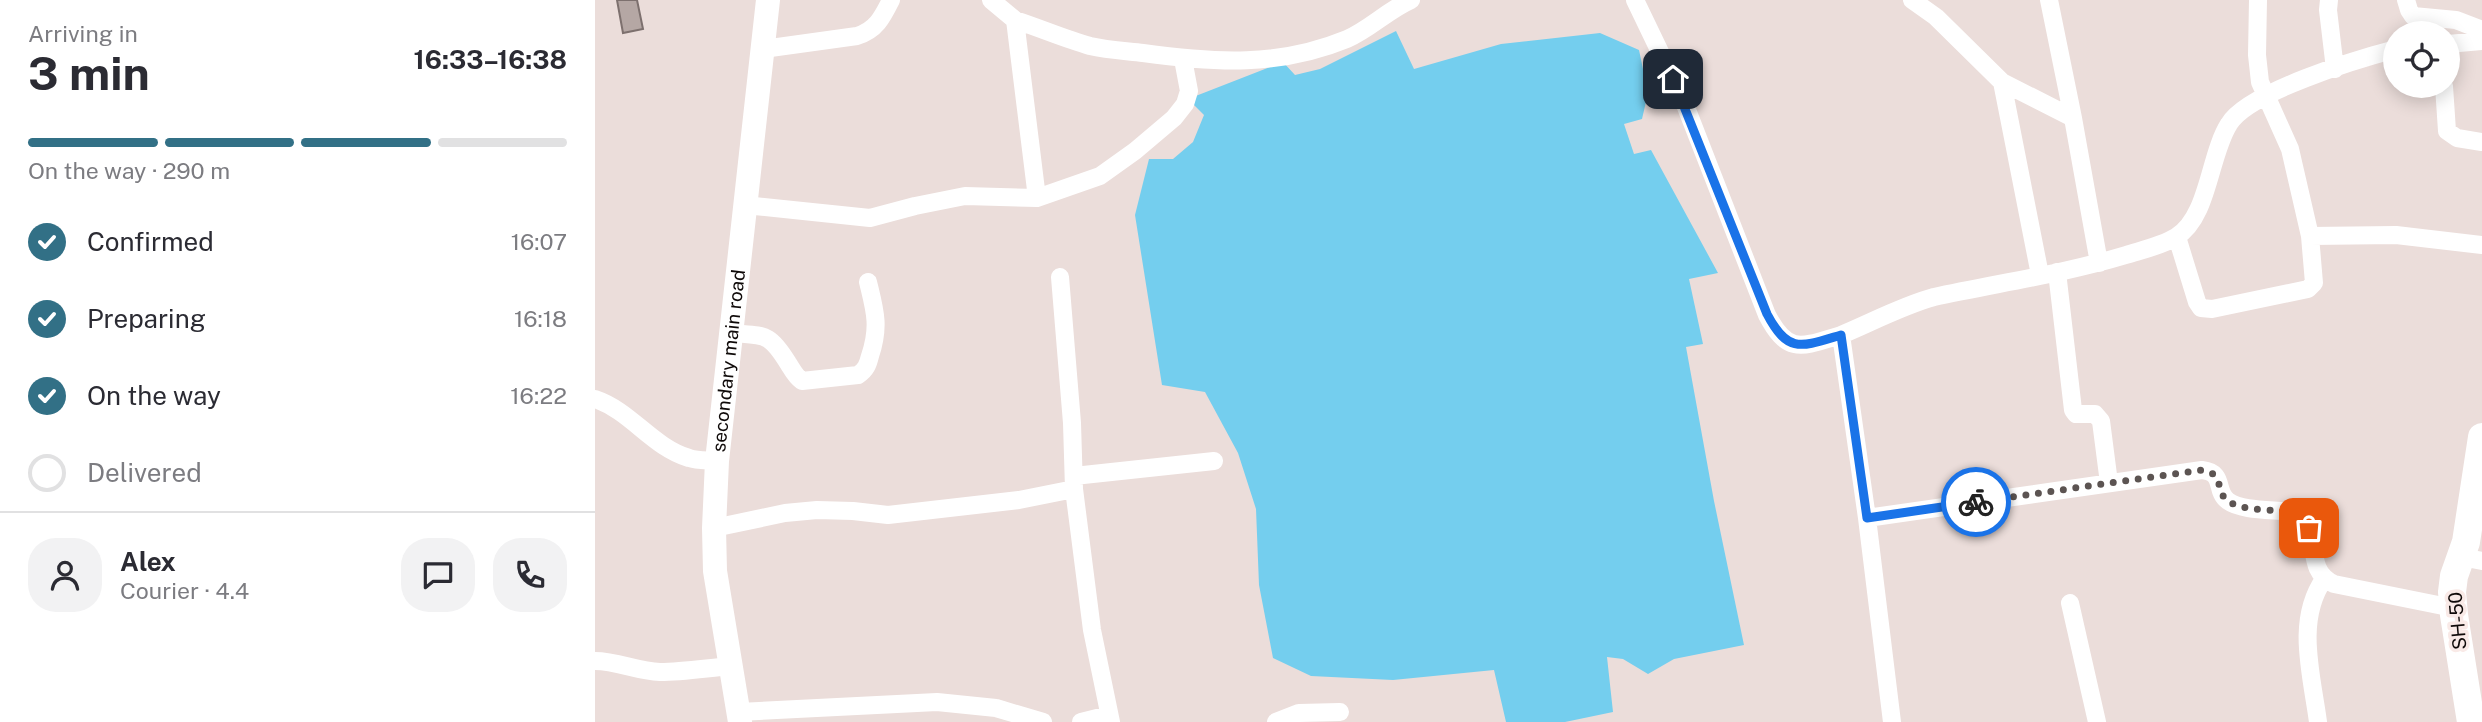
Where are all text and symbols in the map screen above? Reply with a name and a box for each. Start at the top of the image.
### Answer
text: Arriving in [28,20,138,47]
map controls [2383,21,2460,98]
button: locate [2383,21,2460,98]
text: 16:33–16:38 [414,44,567,75]
text: 3 min [28,46,150,100]
pin [1643,49,1703,109]
icon: home [1654,60,1692,98]
text: On the way · 290 m [28,157,230,184]
icon: check [28,223,66,261]
text: Confirmed [87,226,214,257]
text: 16:07 [511,228,567,255]
street label: secondary main road [707,268,749,453]
icon: check [28,300,66,338]
text: Preparing [87,303,206,334]
text: 16:18 [514,305,567,332]
icon: check [28,377,66,415]
text: On the way [87,380,221,411]
text: 16:22 [510,382,567,409]
text: Delivered [87,457,202,488]
courier [1941,467,2011,537]
icon: bike [1957,483,1995,521]
pin [2279,498,2339,558]
icon: bag [2290,509,2328,547]
button: person [28,538,102,612]
button: chat [401,538,475,612]
button: phone [493,538,567,612]
text: Alex [120,546,176,577]
text: Courier · 4.4 [120,577,249,604]
street label: SH-50 [2444,591,2470,651]

